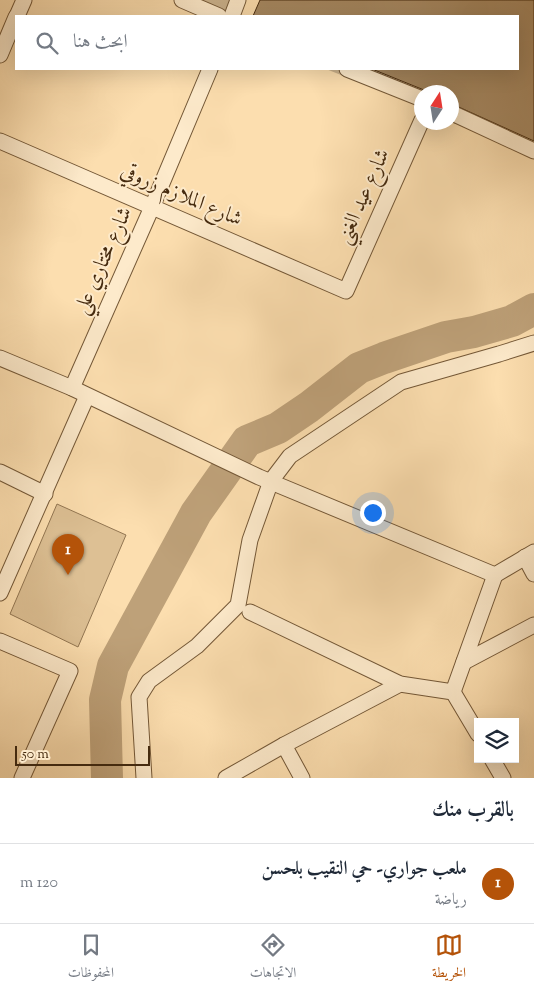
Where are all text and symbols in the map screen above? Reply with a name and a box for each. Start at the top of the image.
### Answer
search box [15,15,519,70]
icon: search [33,29,61,57]
text: ابحث هنا [73,29,128,56]
north arrow [414,85,459,130]
street label: شارع عيد الغني [330,144,401,251]
street label: شارع الملازم زروقي [115,157,247,236]
street label: شارع مختاري علي [67,203,144,321]
your location [360,500,386,526]
pin: 1 [52,534,84,575]
map controls [474,718,519,763]
button: layers [474,718,519,763]
scale bar [15,743,150,766]
text: 50 m [22,745,49,765]
text: بالقرب منك [432,796,514,826]
text: ملعب جواري- حي النقيب بلحسن [261,856,467,883]
text: 120 m [20,872,58,895]
text: 1 [495,872,501,895]
text: رياضة [435,889,467,912]
tab: المحفوظات [68,931,114,986]
tab: الاتجاهات [250,931,296,986]
tab: الخريطة [432,931,466,986]

